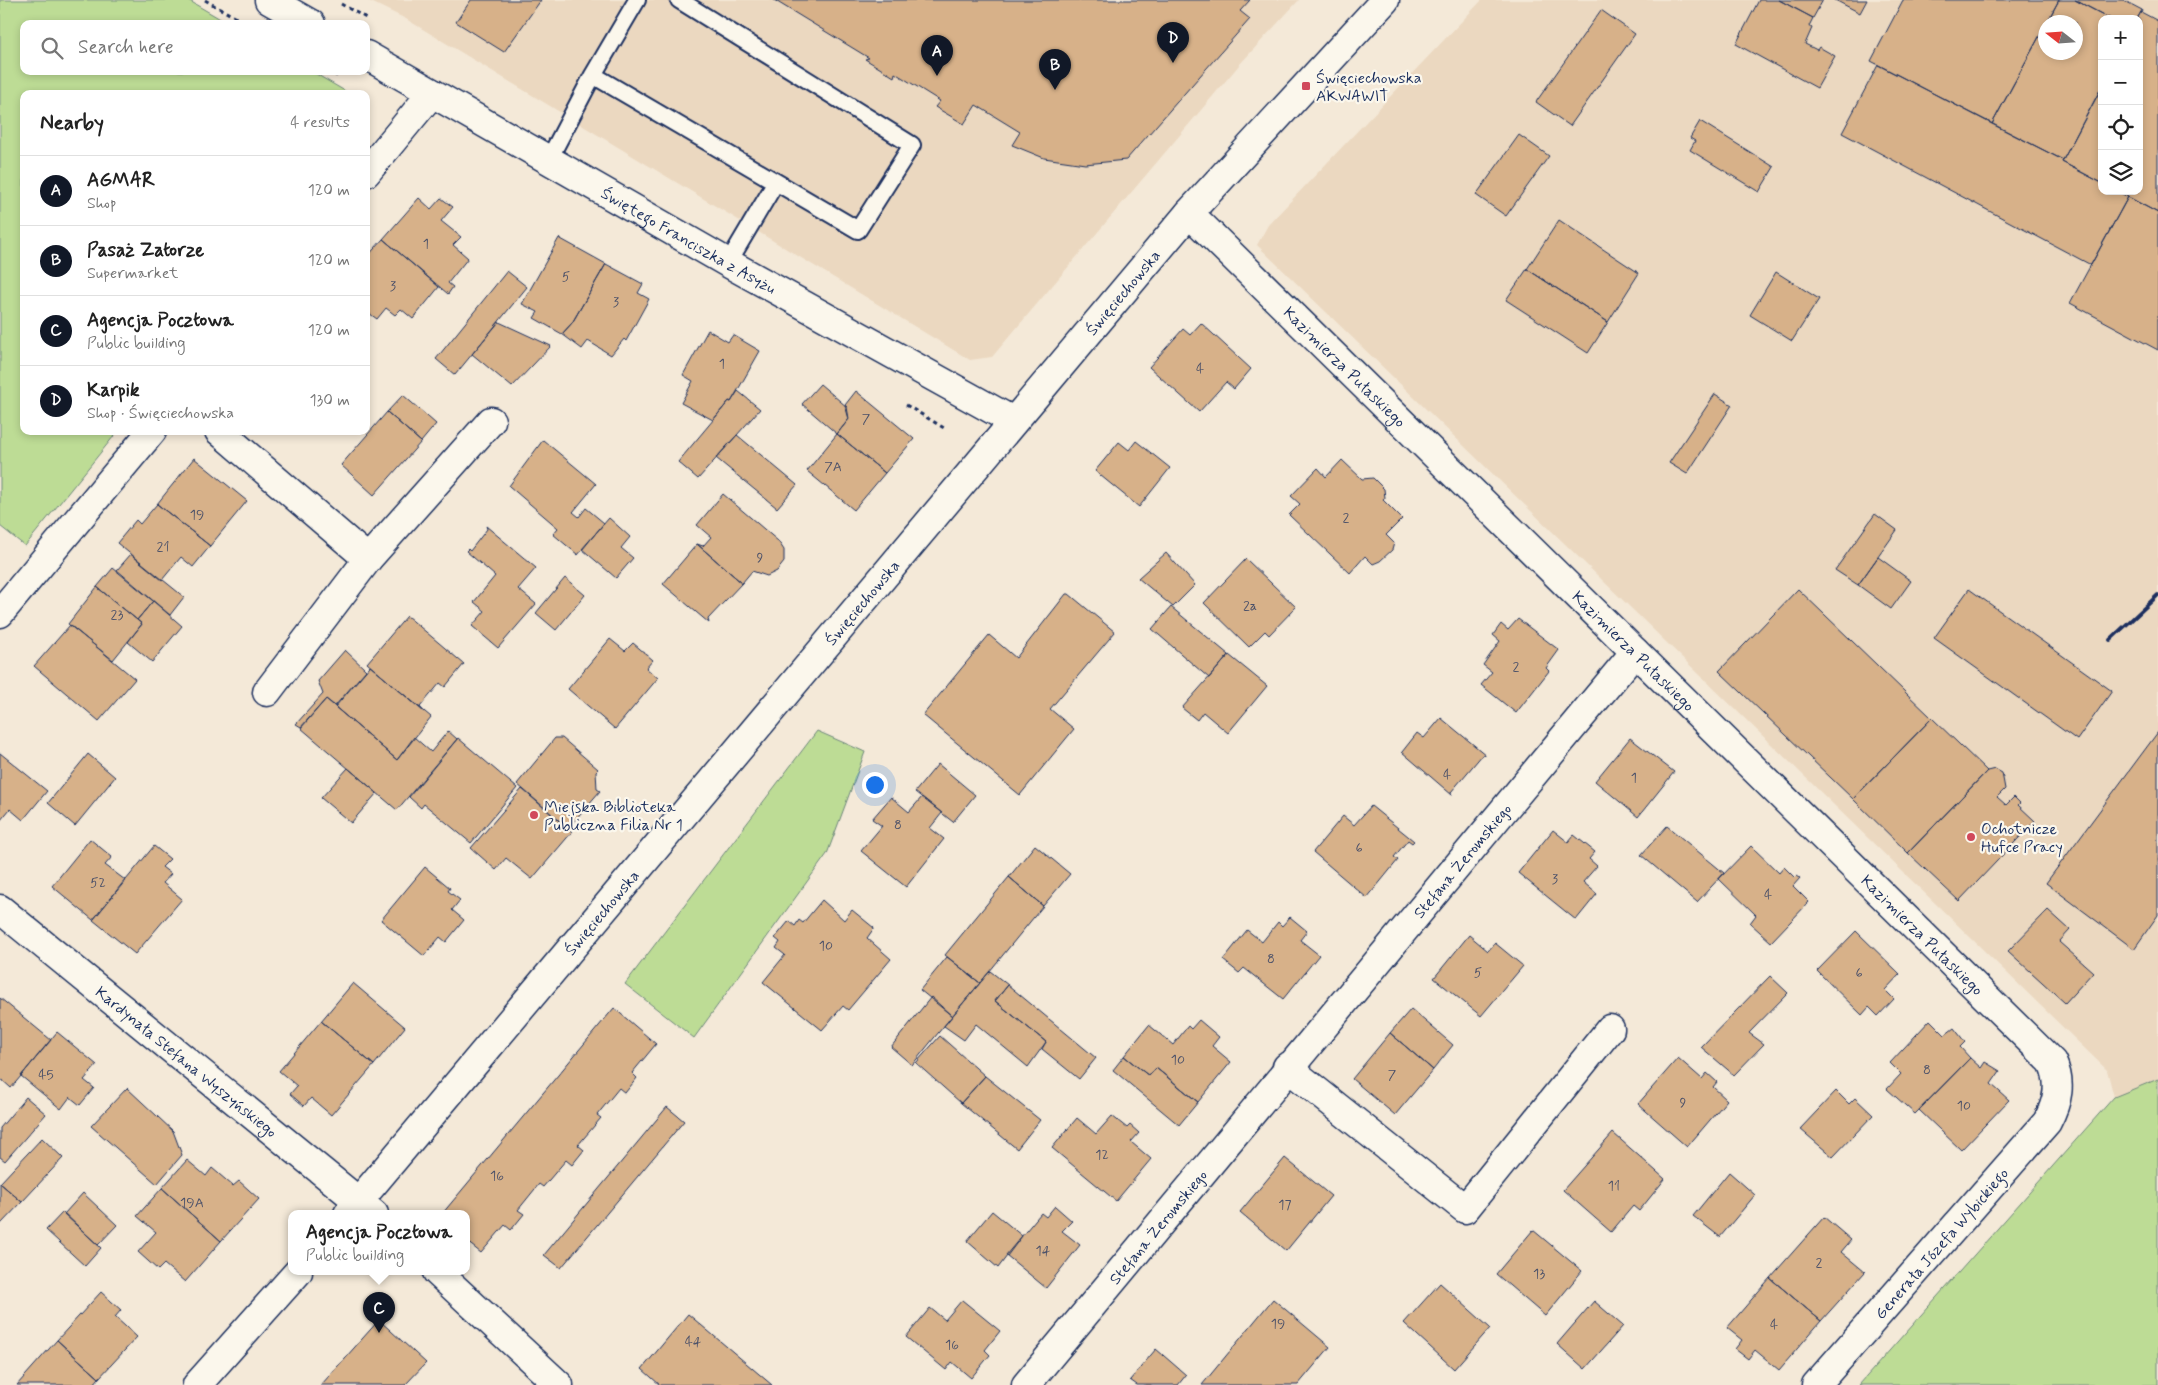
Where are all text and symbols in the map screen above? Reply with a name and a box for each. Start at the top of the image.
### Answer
north arrow [2038,15,2083,60]
map controls [2098,15,2143,195]
button: + [2098,15,2143,60]
search box [20,20,370,75]
pin: D [1157,22,1189,63]
icon: search [38,34,66,62]
text: Search here [78,35,174,60]
pin: A [921,35,953,76]
pin: B [1039,49,1071,90]
button: − [2098,60,2143,105]
place label: Święciechowska AKWAWIT [1316,68,1422,107]
marker: Święciechowska AKWAWIT [1300,80,1312,92]
button: locate [2098,105,2143,150]
text: Nearby [40,109,104,137]
text: 4 results [290,112,350,133]
button: layers [2098,150,2143,195]
text: AGMAR [87,168,155,193]
text: A [51,180,61,201]
text: 120 m [308,180,350,201]
street label: Świętego Franciszka z Asyżu [597,183,779,299]
text: Shop [87,193,116,214]
house number: 1 [423,235,429,253]
text: Pasaż Zatorze [87,238,204,263]
street label: Święciechowska [1082,246,1166,340]
text: B [51,250,61,271]
text: 120 m [308,250,350,271]
text: Supermarket [87,263,178,284]
house number: 5 [562,268,570,286]
house number: 3 [390,277,396,295]
house number: 3 [613,293,619,311]
street label: Kazimierza Pułaskiego [1278,303,1410,433]
text: Agencja Pocztowa [87,308,234,333]
text: C [50,320,62,341]
text: 120 m [308,320,350,341]
text: Public building [87,333,186,354]
house number: 1 [719,355,725,373]
house number: 4 [1196,360,1204,378]
text: Karpik [87,378,140,403]
text: D [50,390,62,411]
text: 130 m [309,390,350,411]
text: Shop · Święciechowska [87,403,234,424]
house number: 7 [862,410,871,428]
house number: 7A [824,458,842,476]
house number: 19 [190,506,204,524]
house number: 2 [1343,509,1350,527]
house number: 21 [157,538,169,556]
house number: 9 [757,549,764,567]
street label: Święciechowska [821,556,905,650]
street label: Kazimierza Pułaskiego [1567,587,1699,717]
house number: 2a [1243,597,1257,615]
house number: 23 [111,606,123,624]
house number: 2 [1513,658,1520,676]
house number: 4 [1443,766,1451,784]
house number: 1 [1631,769,1637,787]
your location [862,772,888,798]
place label: Miejska Biblioteka Publiczna Filia Nr 1 [544,797,683,836]
street label: Stefana Żeromskiego [1409,800,1517,923]
marker: Miejska Biblioteka Publiczna Filia Nr 1 [528,809,540,821]
house number: 8 [894,816,902,834]
place label: Ochotnicze Hufce Pracy [1981,819,2063,858]
marker: Ochotnicze Hufce Pracy [1965,831,1977,843]
house number: 6 [1355,839,1363,857]
street label: Święciechowska [561,866,645,960]
house number: 3 [1552,870,1558,888]
street label: Kazimierza Pułaskiego [1856,871,1987,1001]
house number: 52 [90,874,106,892]
house number: 4 [1764,886,1772,904]
house number: 10 [819,937,833,955]
house number: 8 [1267,950,1275,968]
house number: 5 [1474,964,1482,982]
house number: 6 [1855,964,1863,982]
street label: Kardynała Stefana Wyszyńskiego [91,982,281,1143]
house number: 10 [1171,1051,1185,1069]
house number: 8 [1923,1061,1931,1079]
house number: 45 [38,1066,54,1084]
house number: 7 [1388,1066,1397,1084]
house number: 9 [1680,1094,1687,1112]
house number: 10 [1957,1097,1971,1115]
house number: 12 [1095,1146,1109,1164]
street label: Generała Józefa Wybickiego [1871,1164,2015,1325]
street label: Stefana Żeromskiego [1105,1166,1213,1289]
house number: 16 [490,1167,504,1185]
house number: 11 [1608,1177,1620,1195]
house number: 19A [180,1194,204,1212]
house number: 17 [1278,1196,1292,1214]
popup [288,1210,470,1275]
text: Agencja Pocztowa [306,1220,452,1245]
house number: 14 [1036,1242,1051,1260]
text: Public building [306,1245,404,1266]
house number: 2 [1816,1254,1823,1272]
house number: 13 [1533,1265,1545,1283]
pin: C [363,1292,395,1333]
house number: 19 [1271,1315,1285,1333]
house number: 4 [1770,1316,1778,1334]
house number: 44 [685,1333,702,1351]
house number: 16 [945,1336,959,1354]

